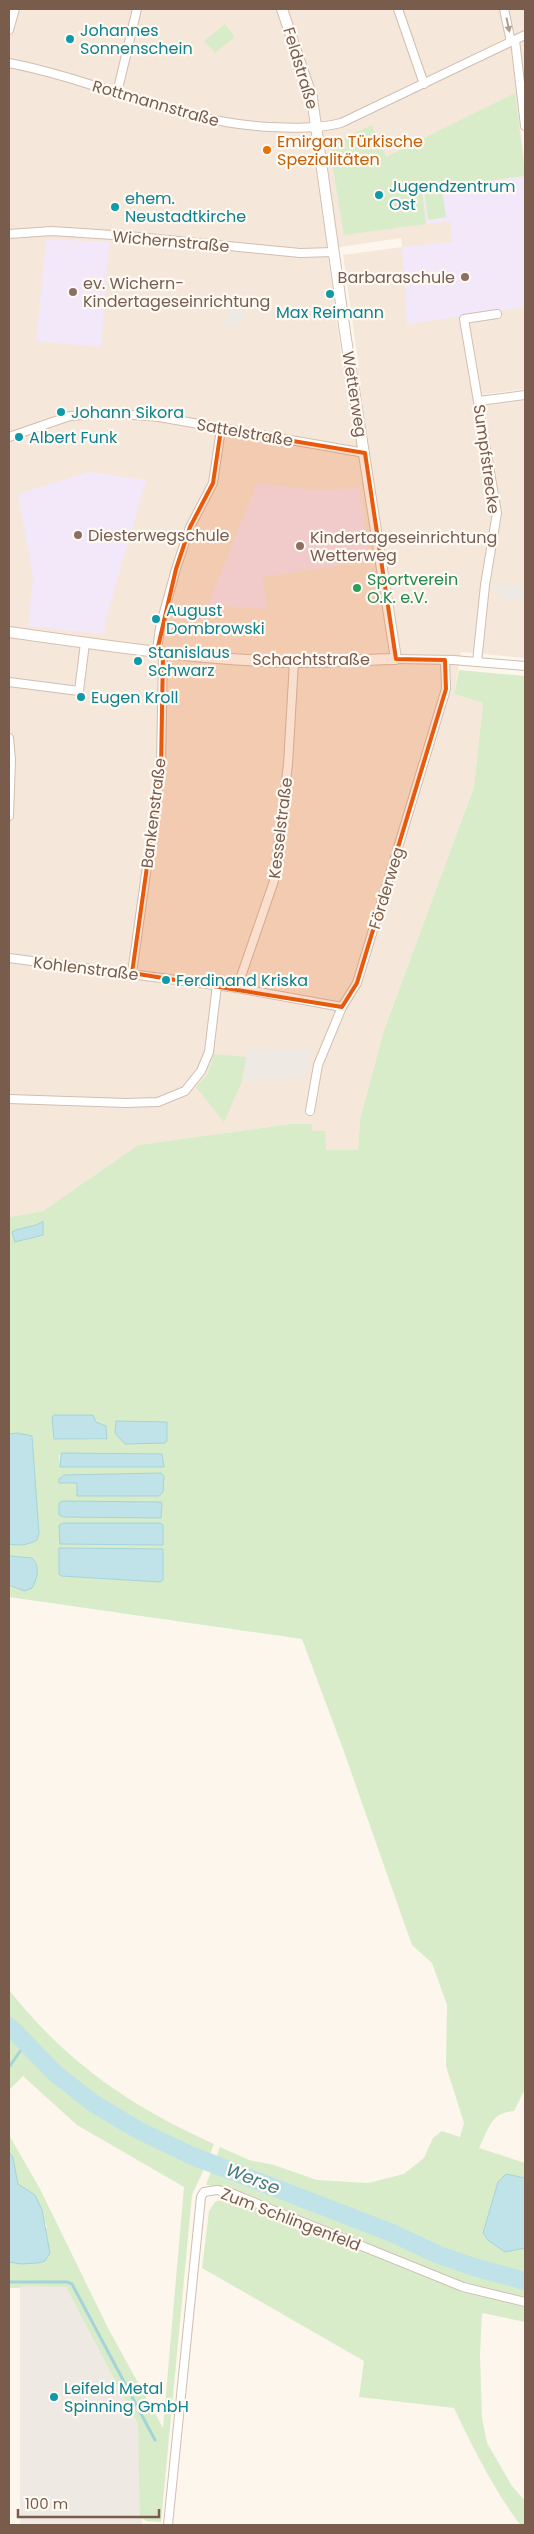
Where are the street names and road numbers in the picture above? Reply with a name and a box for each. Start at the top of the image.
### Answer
street label: Feldstraße [277,24,324,112]
street label: Rottmannstraße [90,74,222,133]
street label: Wichernstraße [111,225,231,258]
street label: Wetterweg [336,349,373,439]
street label: Sumpfstrecke [467,403,506,515]
street label: Sattelstraße [195,413,295,452]
street label: Schachtstraße [252,648,370,671]
street label: Bankenstraße [135,756,172,870]
street label: Kesselstraße [263,776,298,880]
street label: Förderweg [363,844,410,932]
street label: Kohlenstraße [32,951,140,986]
street label: Zum Schlingenfeld [218,2182,364,2257]

